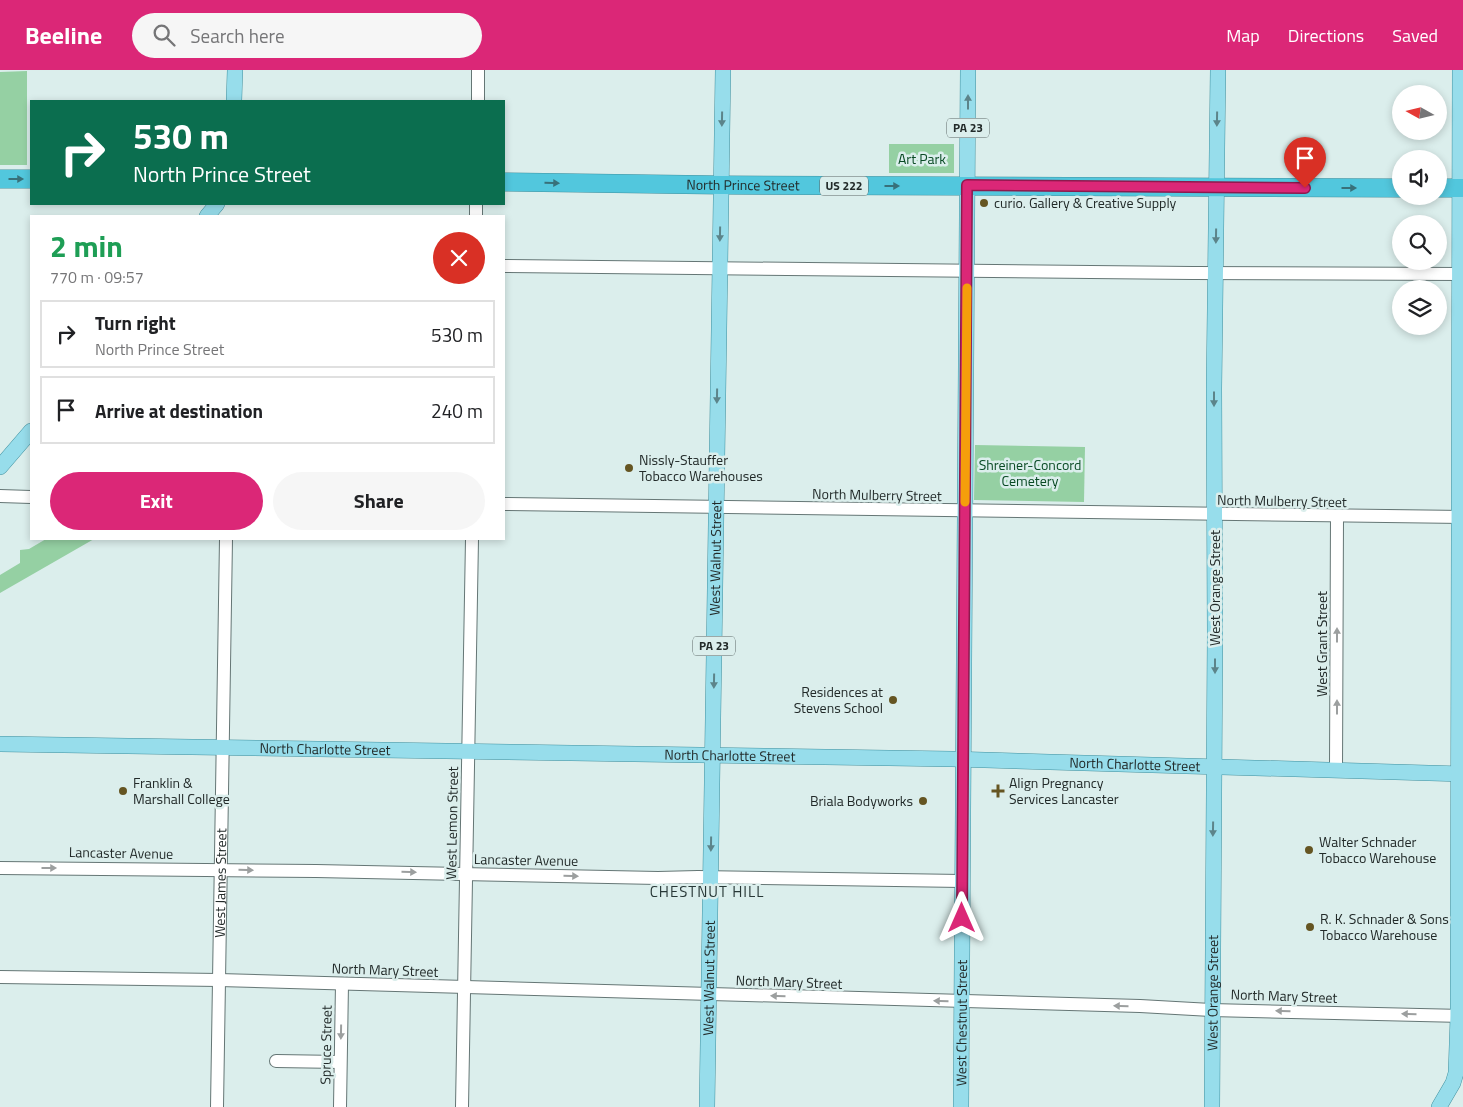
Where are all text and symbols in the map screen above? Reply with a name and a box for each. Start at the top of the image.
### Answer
search box [132,13,482,58]
text: Beeline [25,17,102,53]
icon: search [150,21,178,49]
text: Search here [190,21,285,50]
text: Map [1226,22,1260,49]
text: Directions [1288,22,1364,49]
text: Saved [1392,22,1438,49]
north arrow [1392,85,1448,140]
map controls [1392,85,1447,335]
one-way arrow [964,93,972,109]
text: 530 m [133,109,229,163]
one-way arrow [718,111,726,127]
one-way arrow [1213,111,1221,127]
road number: PA 23 [947,118,989,138]
icon: right [50,120,115,185]
pin [1284,137,1326,188]
icon: arrive [1291,144,1319,172]
park label: Art Park [898,148,946,169]
button: sound [1392,150,1447,205]
text: North Prince Street [133,157,311,191]
street label: North Prince Street [686,174,800,195]
one-way arrow [8,175,24,183]
road number: US 222 [820,176,868,195]
one-way arrow [545,179,561,187]
one-way arrow [884,182,900,190]
one-way arrow [1341,184,1357,192]
place label: curio. Gallery & Creative Supply [994,192,1177,213]
marker: curio. Gallery & Creative Supply [978,197,990,209]
button: search [1392,215,1447,270]
text: 2 min [50,223,123,269]
one-way arrow [716,226,724,242]
one-way arrow [1212,228,1220,244]
button: close [433,232,485,284]
text: 770 m · 09:57 [50,265,144,289]
button: layers [1392,280,1447,335]
text: Turn right [95,308,176,337]
icon: right [52,320,80,348]
text: 530 m [431,320,483,349]
text: North Prince Street [95,337,224,361]
one-way arrow [713,389,721,405]
one-way arrow [1210,391,1218,407]
icon: arrive [52,396,80,424]
text: Arrive at destination [95,396,263,425]
text: 240 m [431,396,483,425]
place label: Nissly-Stauffer Tobacco Warehouses [639,449,763,486]
park label: Shreiner-Concord Cemetery [979,454,1081,491]
marker: Nissly-Stauffer Tobacco Warehouses [623,462,635,474]
button: Exit [50,472,263,530]
button: Share [273,472,485,530]
street label: North Mulberry Street [812,483,942,506]
street label: North Mulberry Street [1217,489,1347,512]
street label: West Walnut Street [704,500,726,616]
street label: West Orange Street [1204,530,1225,646]
street label: West Grant Street [1311,591,1332,697]
one-way arrow [1333,627,1341,643]
road number: PA 23 [693,636,735,656]
one-way arrow [1211,658,1219,674]
one-way arrow [710,673,718,689]
place label: Residences at Stevens School [794,681,883,718]
marker: Residences at Stevens School [887,694,899,706]
one-way arrow [1333,698,1341,714]
street label: North Charlotte Street [259,737,391,760]
street label: North Charlotte Street [664,743,796,767]
street label: North Charlotte Street [1069,751,1201,776]
street label: West Lemon Street [440,766,463,880]
place label: Franklin & Marshall College [133,772,230,809]
place label: Align Pregnancy Services Lancaster [1009,772,1119,809]
marker: Align Pregnancy Services Lancaster [991,784,1005,798]
marker: Franklin & Marshall College [117,785,129,797]
place label: Briala Bodyworks [810,790,913,811]
marker: Briala Bodyworks [917,795,929,807]
one-way arrow [1209,821,1217,837]
street label: West James Street [209,828,231,938]
place label: Walter Schnader Tobacco Warehouse [1319,831,1436,868]
one-way arrow [707,836,715,852]
street label: Lancaster Avenue [69,841,173,864]
marker: Walter Schnader Tobacco Warehouse [1303,844,1315,856]
street label: Lancaster Avenue [474,848,578,871]
one-way arrow [41,864,57,872]
one-way arrow [238,866,254,874]
one-way arrow [401,869,417,877]
one-way arrow [563,872,579,880]
district label: CHESTNUT HILL [650,880,764,903]
position arrow [935,891,987,943]
place label: R. K. Schnader & Sons Tobacco Warehouse [1320,908,1449,945]
street label: West Walnut Street [697,920,720,1036]
marker: R. K. Schnader & Sons Tobacco Warehouse [1304,921,1316,933]
street label: West Orange Street [1201,935,1223,1051]
street label: North Mary Street [331,957,439,982]
street label: West Chestnut Street [950,960,972,1086]
street label: North Mary Street [735,969,843,994]
street label: North Mary Street [1230,983,1338,1008]
one-way arrow [770,992,786,1000]
one-way arrow [932,997,948,1005]
one-way arrow [1112,1002,1128,1010]
street label: Spruce Street [314,1005,337,1085]
one-way arrow [1275,1006,1291,1014]
one-way arrow [1401,1010,1417,1018]
one-way arrow [337,1025,345,1041]

